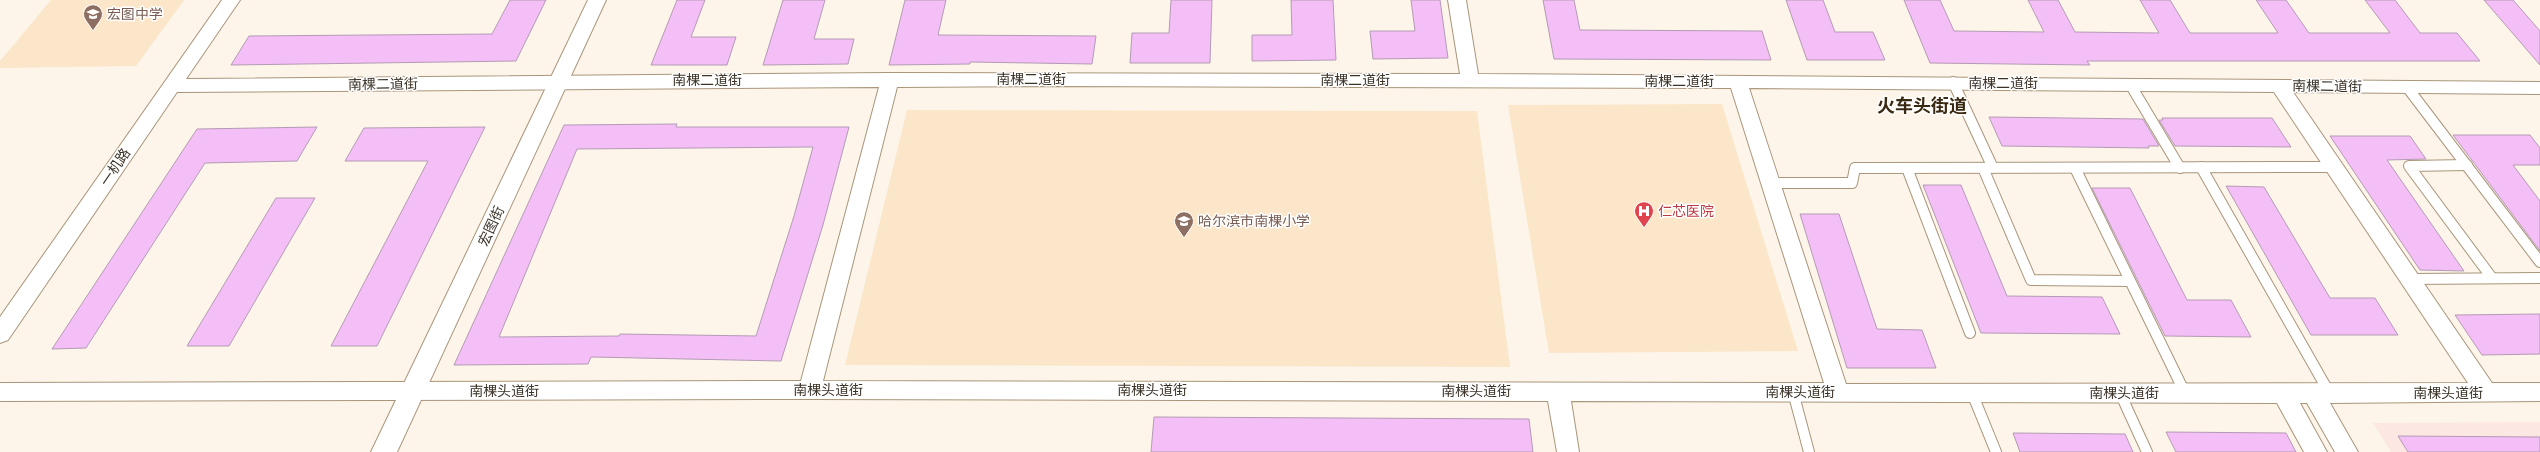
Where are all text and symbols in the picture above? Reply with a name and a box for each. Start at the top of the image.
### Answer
school or university icon: 宏图中学 [82,3,104,31]
place label: 宏图中学 [107,4,163,24]
street label: 南棵二道街 [996,69,1066,89]
street label: 南棵二道街 [672,70,742,90]
street label: 南棵二道街 [1320,70,1390,90]
street label: 南棵二道街 [1644,71,1714,91]
street label: 南棵二道街 [348,73,418,95]
street label: 南棵二道街 [1968,73,2038,93]
street label: 南棵二道街 [2292,75,2362,97]
district label: 火车头街道 [1877,93,1967,119]
street label: 一机路 [95,144,135,190]
hospital icon: 仁芯医院 [1633,200,1655,228]
place label: 仁芯医院 [1658,201,1714,221]
street label: 宏图街 [473,203,509,249]
school or university icon: 哈尔滨市南棵小学 [1173,210,1195,238]
place label: 哈尔滨市南棵小学 [1198,211,1310,231]
street label: 南棵头道街 [793,380,863,400]
street label: 南棵头道街 [1117,380,1187,400]
street label: 南棵头道街 [469,381,539,401]
street label: 南棵头道街 [1441,381,1511,401]
street label: 南棵头道街 [1765,382,1835,402]
street label: 南棵头道街 [2089,383,2159,403]
street label: 南棵头道街 [2413,383,2483,403]

